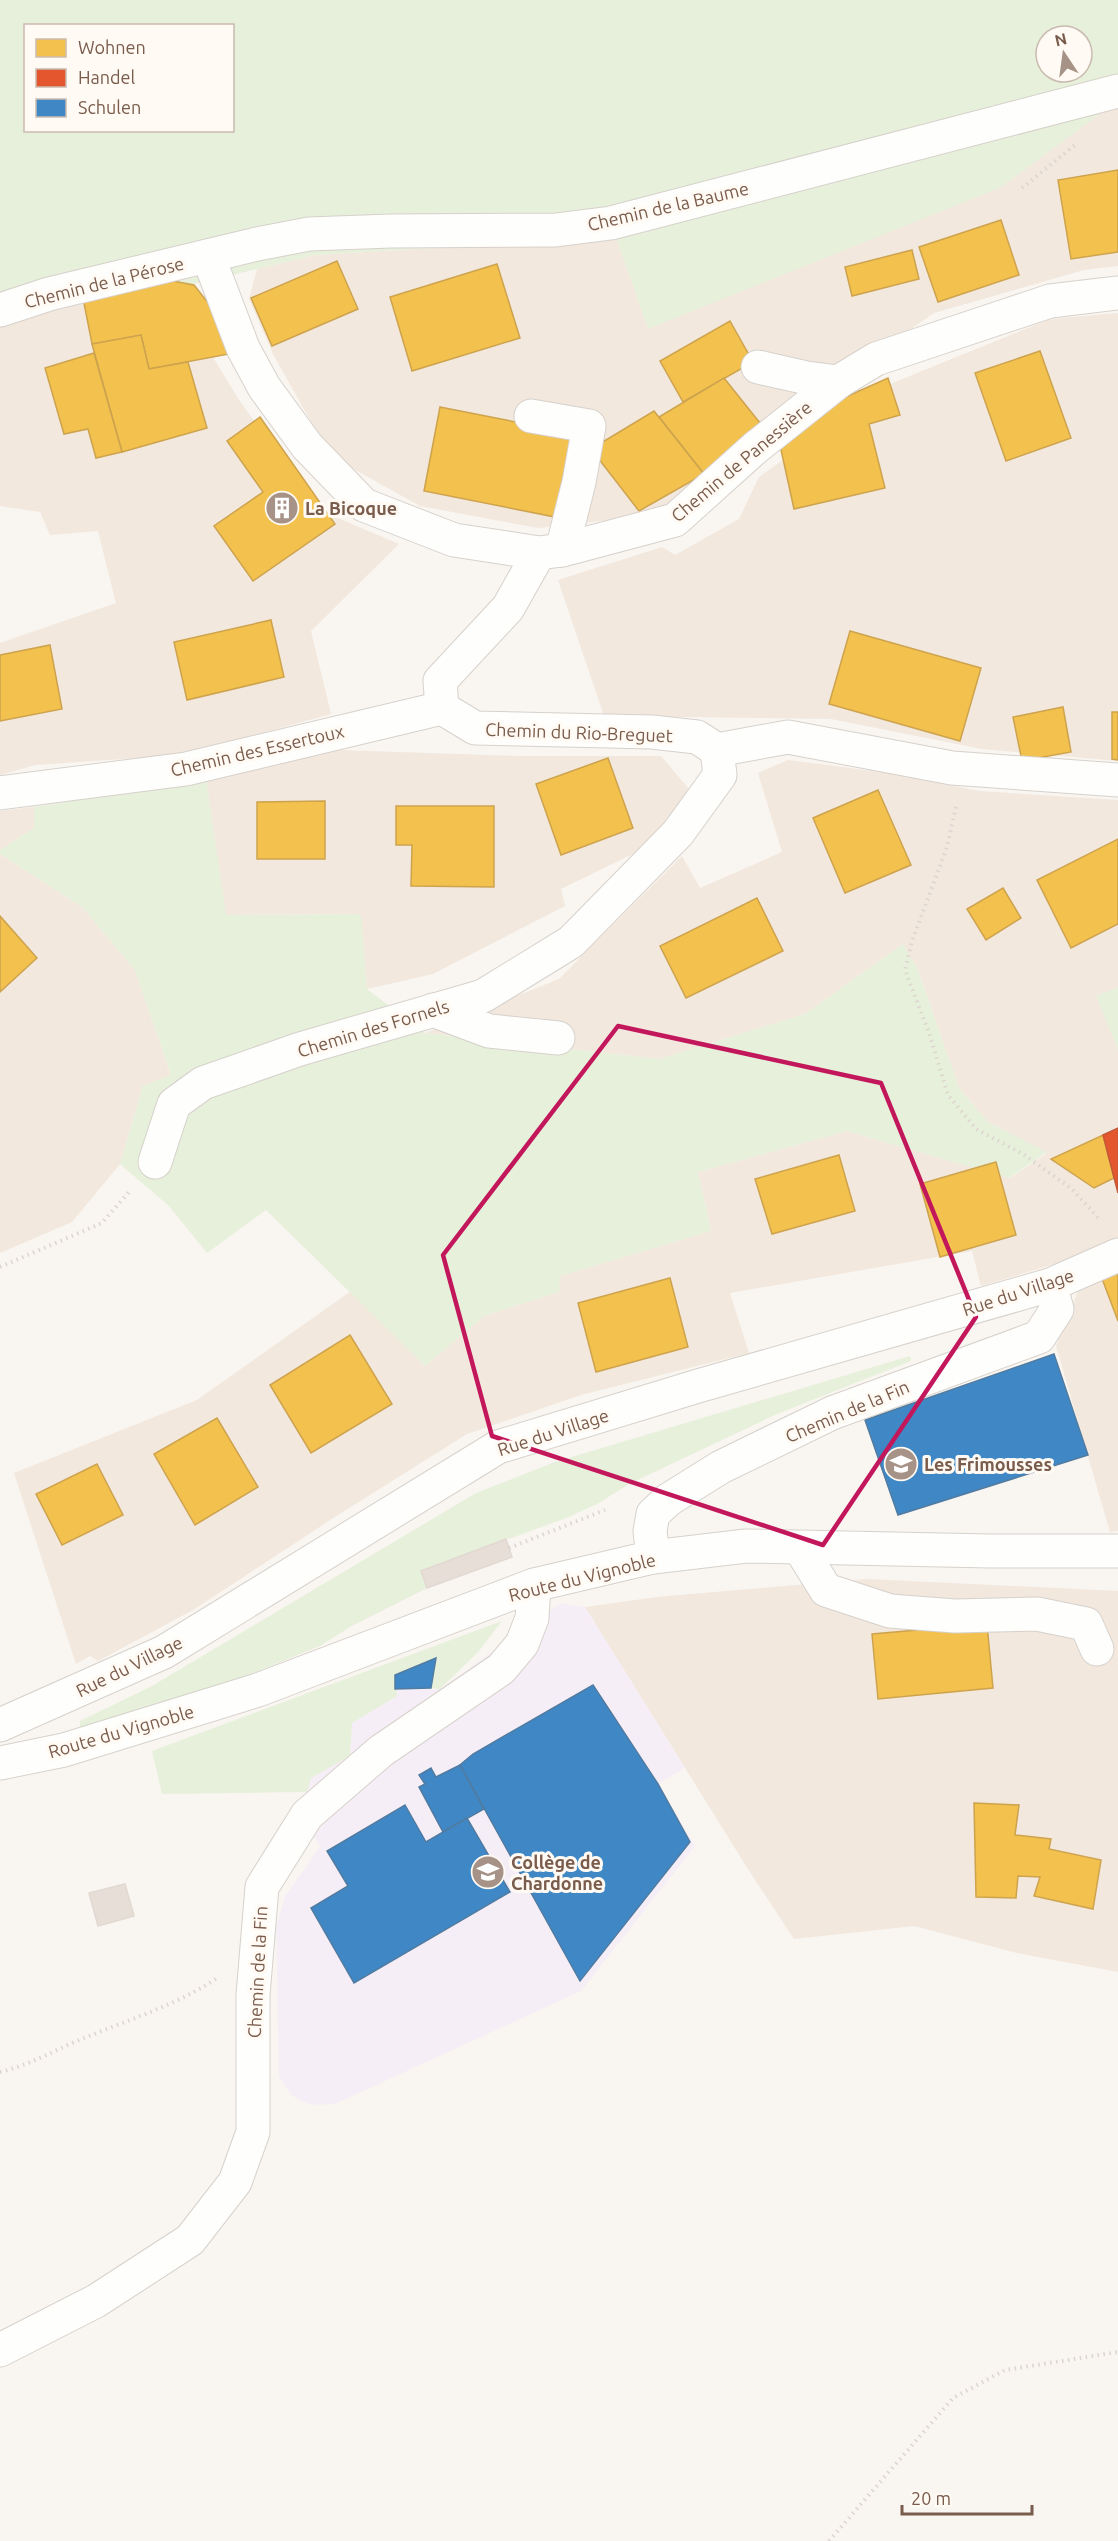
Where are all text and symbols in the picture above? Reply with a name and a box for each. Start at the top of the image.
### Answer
legend [24,24,234,132]
north arrow [1034,24,1094,84]
text: N [1053,29,1068,49]
text: Wohnen [78,37,146,57]
text: Handel [78,67,136,87]
text: Schulen [78,97,141,117]
street label: Chemin de la Baume [586,178,750,234]
street label: Chemin de la Pérose [22,252,186,312]
street label: Chemin de Panessière [667,396,815,526]
building icon: La Bicoque [264,490,300,526]
place label: La Bicoque [305,498,397,518]
street label: Chemin du Rio-Breguet [485,719,673,745]
street label: Chemin des Essertoux [168,720,346,780]
street label: Chemin des Fornels [295,995,451,1061]
street label: Rue du Village [960,1265,1076,1319]
street label: Chemin de la Fin [782,1376,912,1446]
street label: Rue du Village [495,1405,611,1459]
school or university icon: Les Frimousses [883,1446,919,1482]
place label: Les Frimousses [924,1454,1052,1474]
street label: Route du Vignoble [506,1549,658,1605]
street label: Rue du Village [73,1632,185,1700]
street label: Route du Vignoble [46,1701,196,1761]
place label: Collège de Chardonne [511,1852,603,1893]
school or university icon: Collège de Chardonne [470,1854,506,1890]
street label: Chemin de la Fin [244,1905,270,2039]
scale bar [902,2478,1032,2516]
text: 20 m [911,2488,951,2508]

